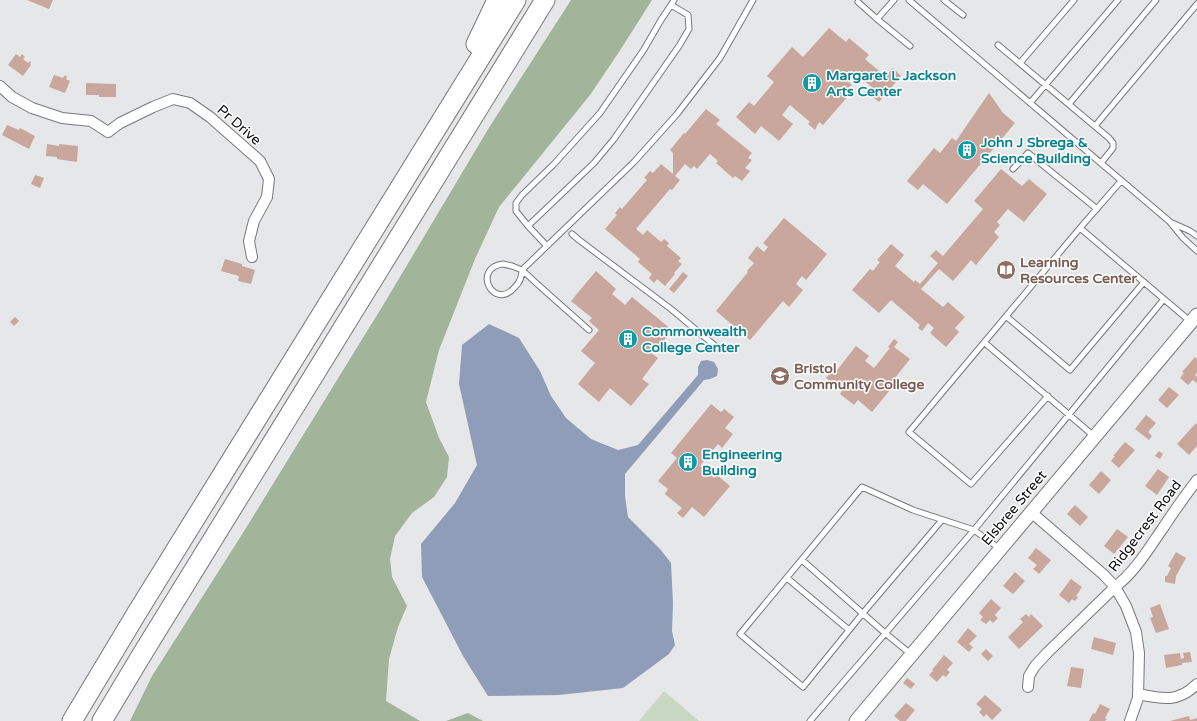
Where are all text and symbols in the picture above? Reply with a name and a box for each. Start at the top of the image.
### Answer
place label: Margaret L Jackson Arts Center [826,67,956,100]
building icon: Margaret L Jackson Arts Center [801,72,823,94]
street label: Pr Drive [214,101,265,149]
place label: John J Sbrega & Science Building [980,134,1091,167]
building icon: John J Sbrega & Science Building [956,139,978,161]
place label: Learning Resources Center [1020,254,1137,287]
library icon: Learning Resources Center [995,259,1017,281]
place label: Commonwealth College Center [642,323,747,356]
building icon: Commonwealth College Center [617,328,639,350]
place label: Bristol Community College [794,360,924,393]
school or university icon: Bristol Community College [769,365,791,387]
place label: Engineering Building [702,446,782,479]
building icon: Engineering Building [677,451,699,473]
street label: Elsbree Street [978,467,1051,549]
street label: Ridgecrest Road [1105,477,1185,575]

